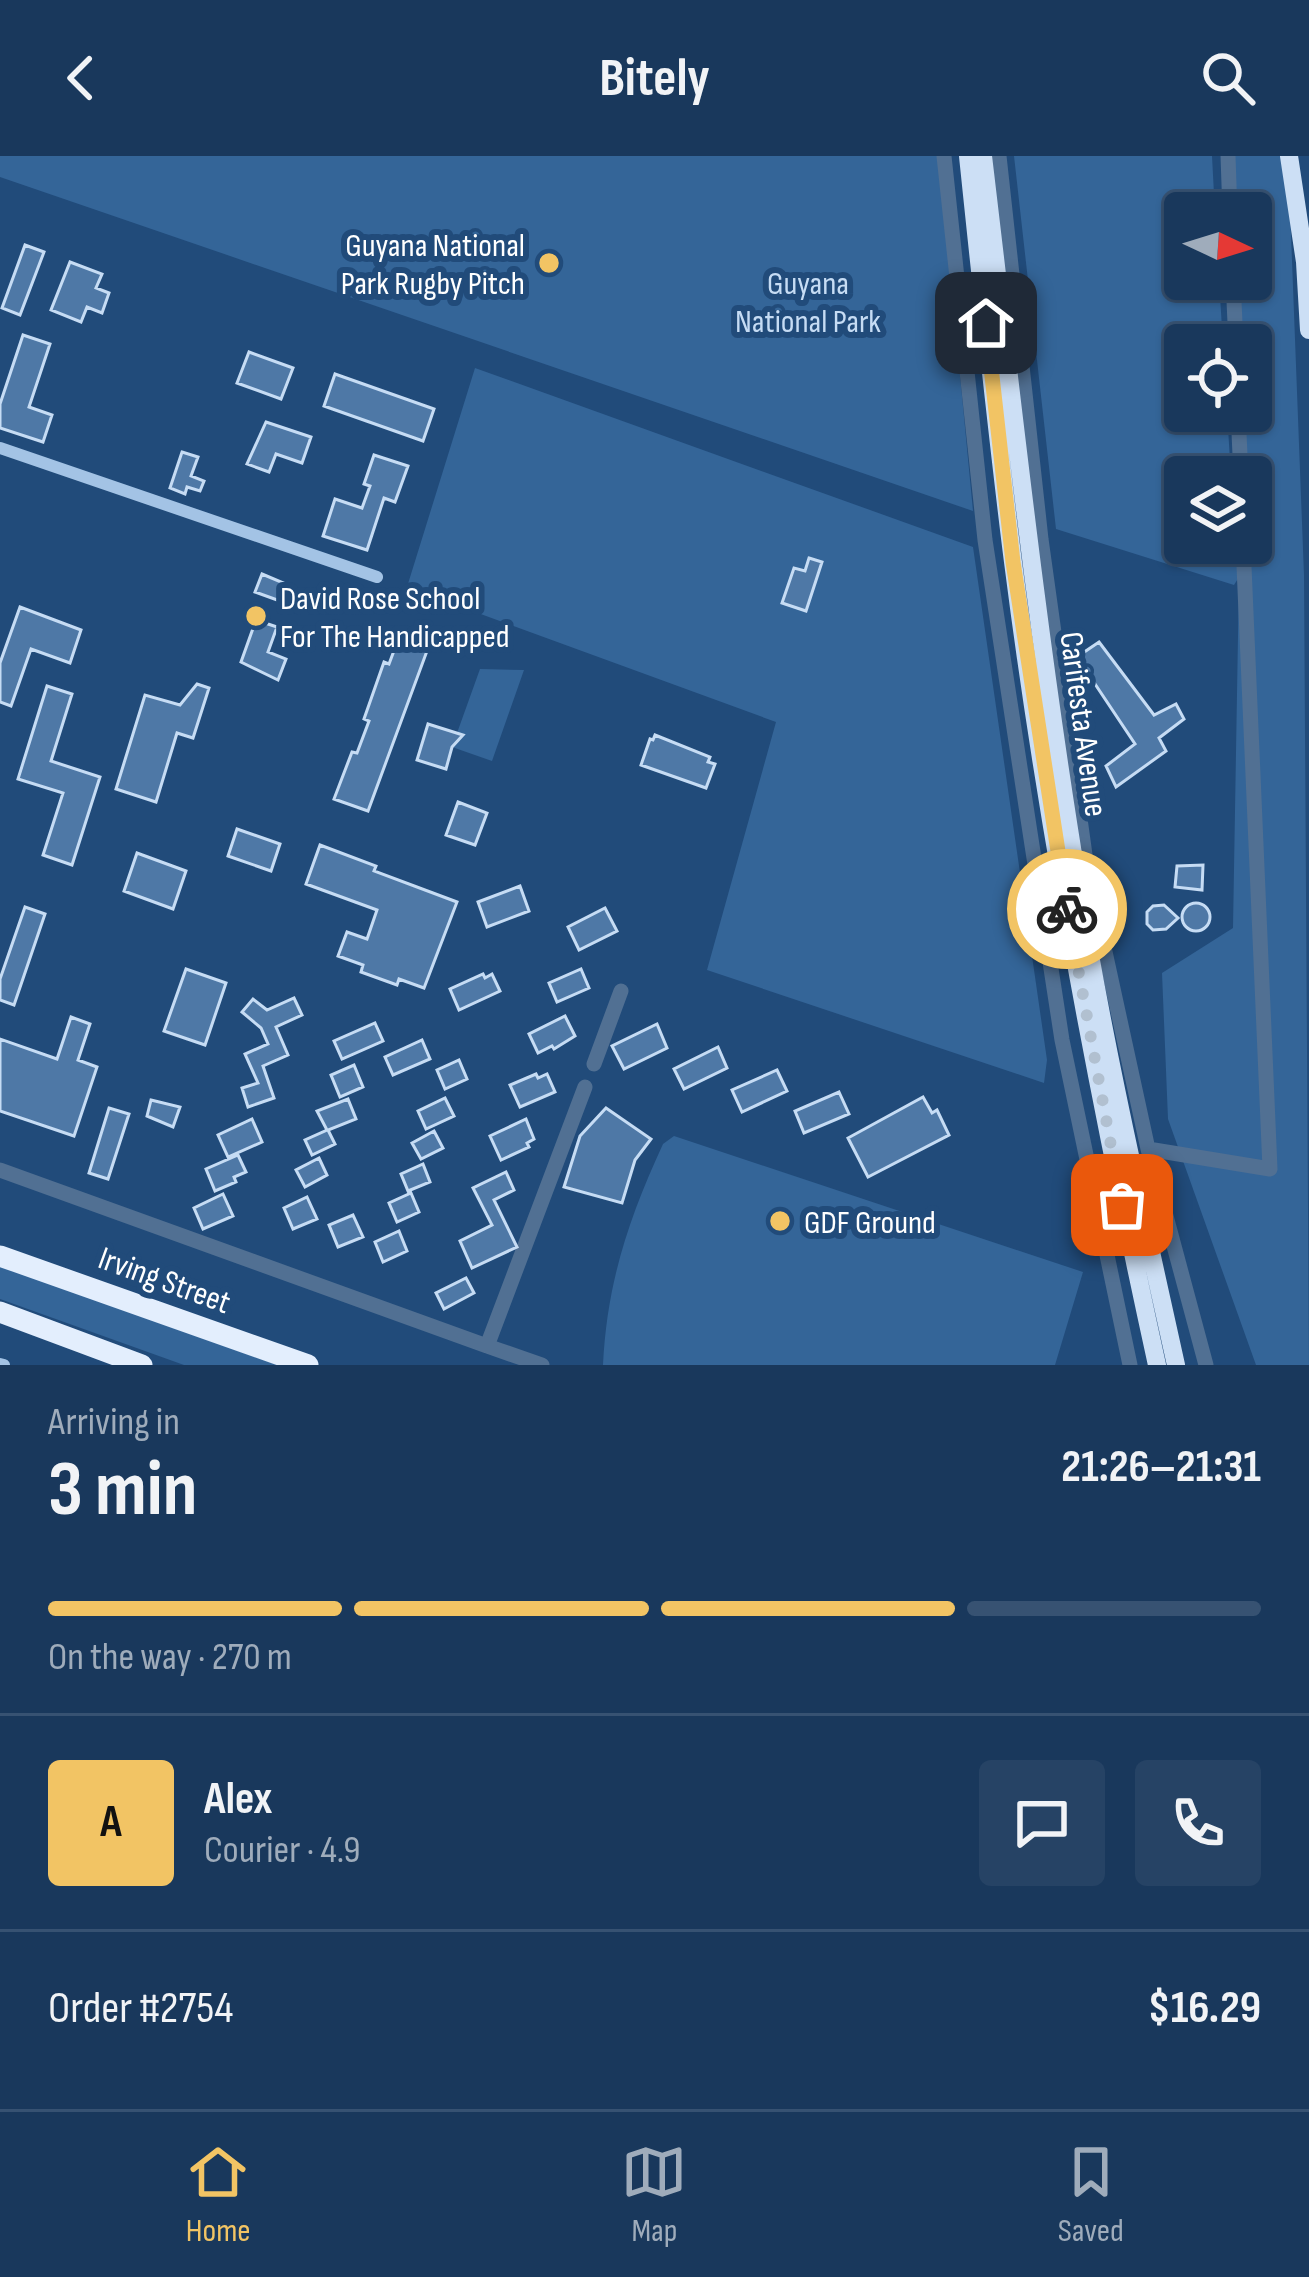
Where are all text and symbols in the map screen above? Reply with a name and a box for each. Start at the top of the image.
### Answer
icon: back [48,45,114,111]
icon: search [1195,45,1261,111]
text: Bitely [599,46,710,111]
north arrow [1164,192,1272,300]
map controls [1164,192,1272,564]
place label: Guyana National Park Rugby Pitch [341,226,525,304]
marker: Guyana National Park Rugby Pitch [536,250,562,276]
park label: Guyana National Park [735,264,881,342]
pin [935,272,1037,374]
icon: home [953,290,1019,356]
button: locate [1164,324,1272,432]
button: layers [1164,456,1272,564]
place label: David Rose School For The Handicapped [280,579,510,657]
marker: David Rose School For The Handicapped [243,603,269,629]
street label: Carifesta Avenue [1050,629,1116,819]
courier [1007,849,1127,969]
icon: bike [1034,876,1100,942]
pin [1071,1154,1173,1256]
icon: bag [1089,1172,1155,1238]
place label: GDF Ground [804,1203,936,1243]
marker: GDF Ground [767,1208,793,1234]
street label: Irving Street [93,1239,236,1323]
text: Arriving in [48,1399,180,1446]
text: 21:26–21:31 [1061,1440,1261,1495]
text: 3 min [48,1444,197,1537]
text: On the way · 270 m [48,1634,292,1681]
button: chat [979,1760,1105,1886]
button: phone [1135,1760,1261,1886]
text: Alex [204,1772,272,1827]
text: A [100,1795,122,1850]
text: Courier · 4.9 [204,1827,361,1874]
text: Order #2754 [48,1981,233,2036]
text: $16.29 [1148,1981,1261,2036]
tab: Home [185,2139,251,2251]
tab: Map [621,2139,687,2251]
tab: Saved [1058,2139,1124,2251]

